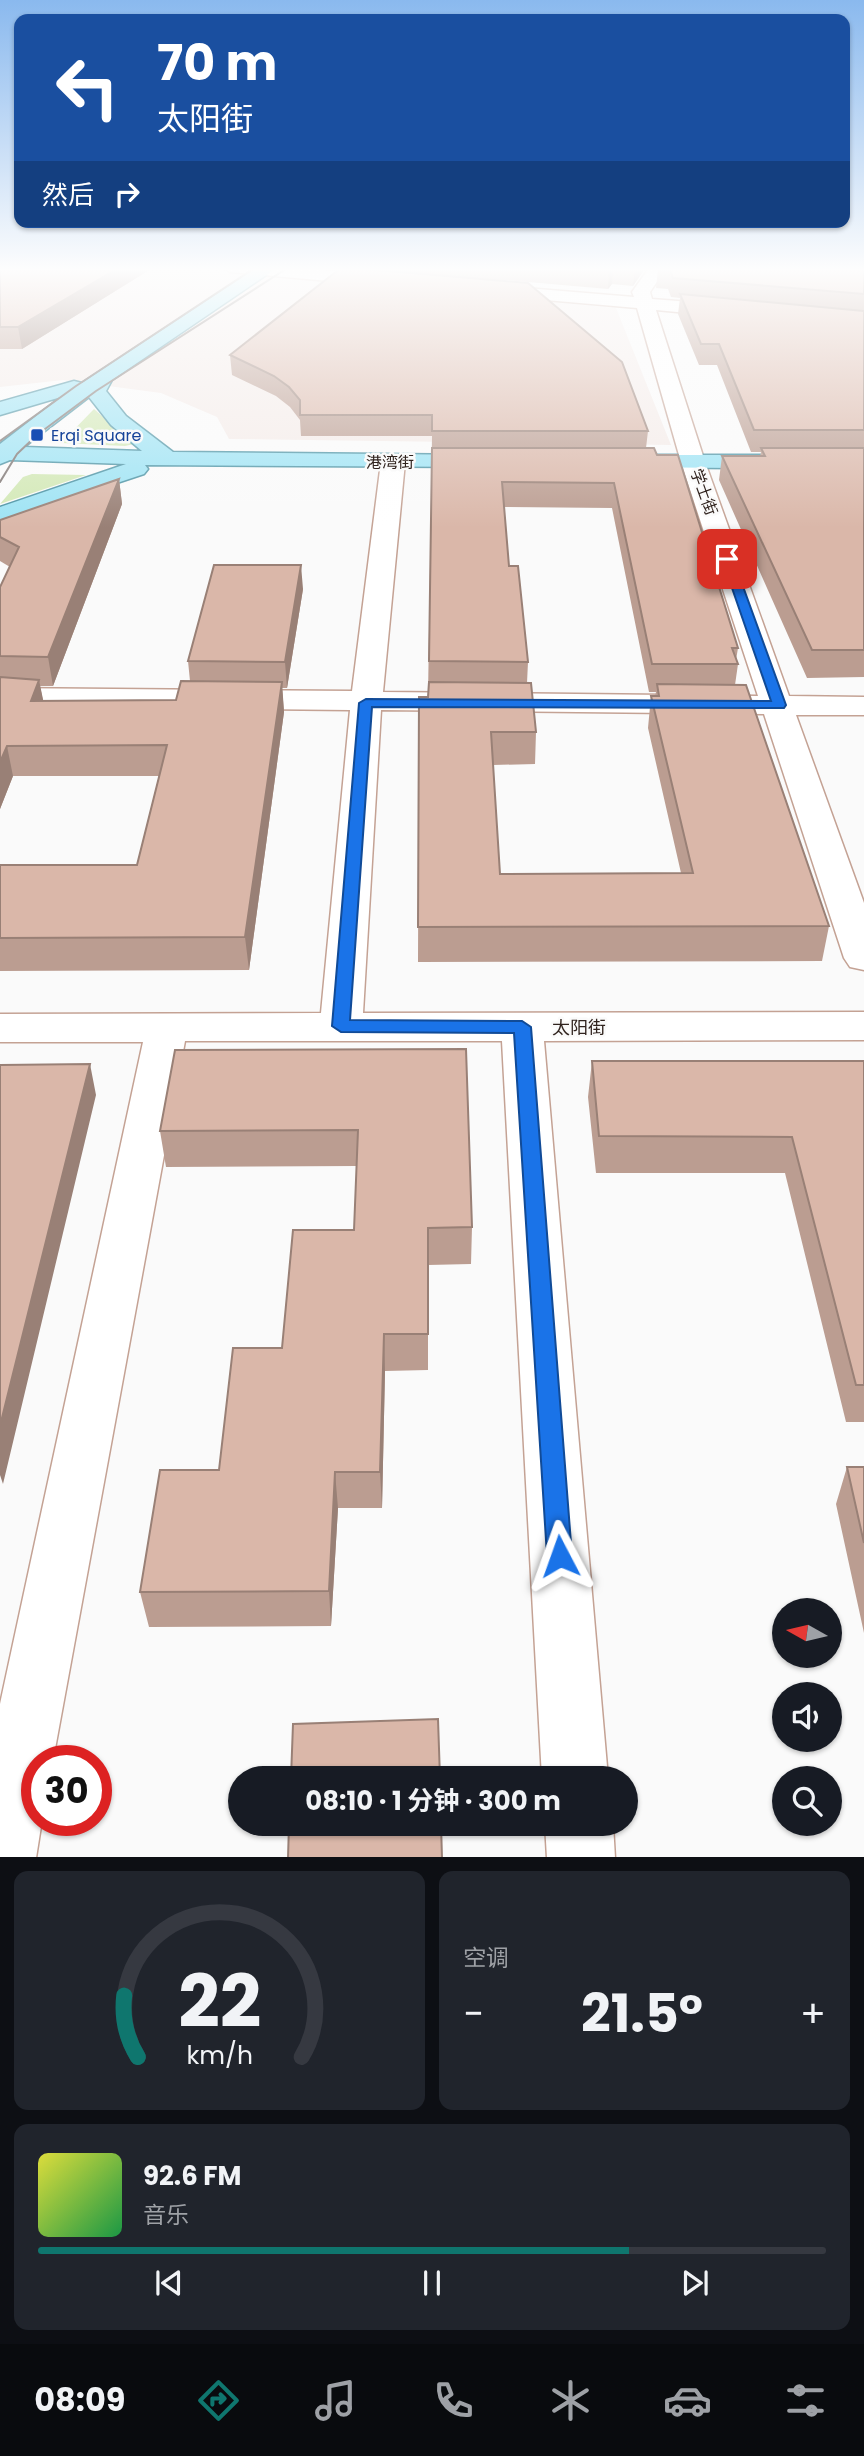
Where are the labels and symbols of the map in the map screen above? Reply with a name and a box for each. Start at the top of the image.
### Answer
place label: Erqi Square [51,424,141,447]
marker: Erqi Square [29,427,45,443]
street label: 港湾街 [366,451,414,474]
street label: 学士街 [685,466,723,518]
pin [697,529,757,589]
street label: 太阳街 [552,1015,606,1040]
position arrow [523,1519,597,1593]
north arrow [772,1598,842,1668]
speed limit sign: 30 [21,1745,112,1836]

